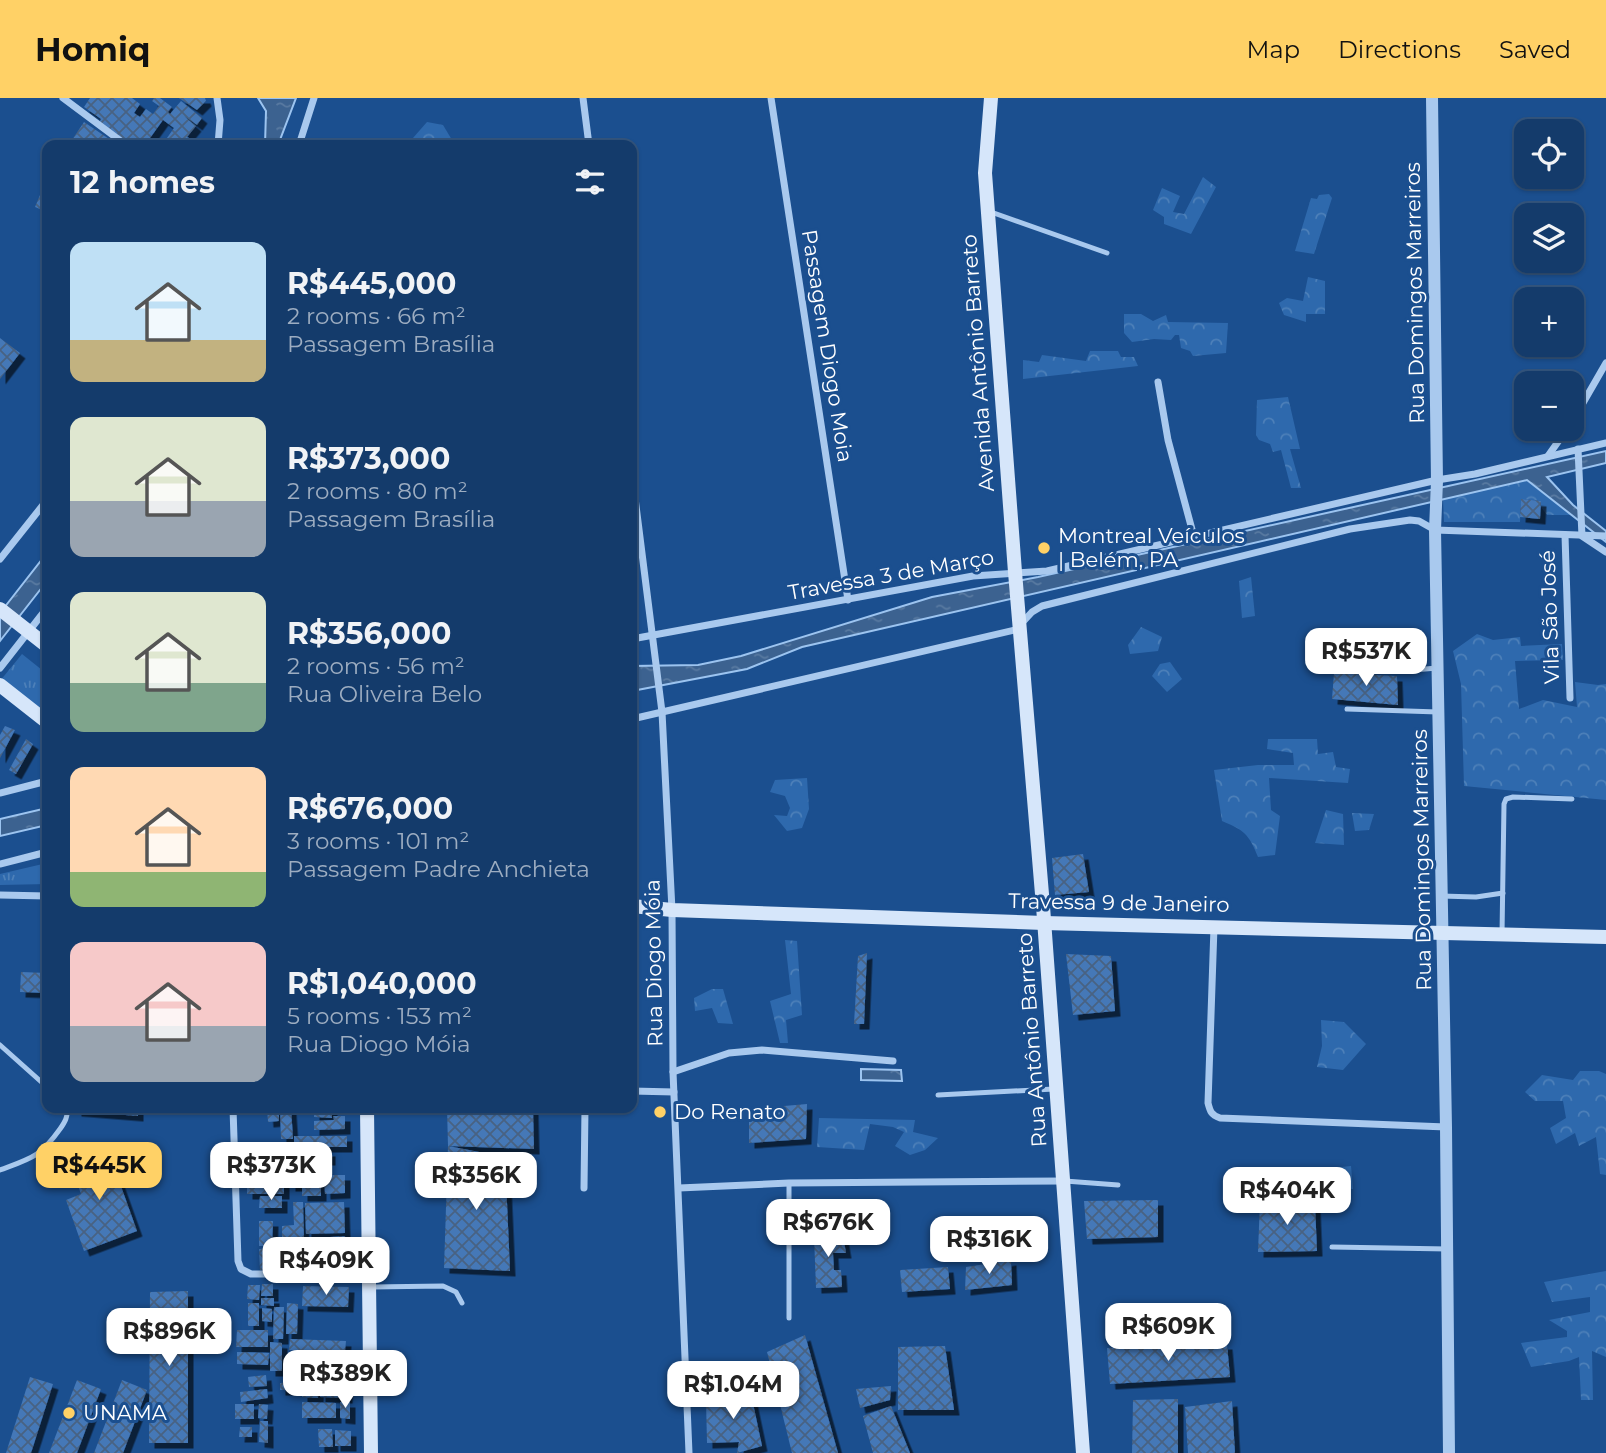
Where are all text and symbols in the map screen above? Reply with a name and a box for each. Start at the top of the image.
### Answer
text: Homiq [35,29,151,69]
text: Map [1247,35,1300,64]
text: Directions [1338,35,1461,64]
text: Saved [1499,35,1571,64]
map controls [1514,119,1584,441]
button: locate [1514,119,1584,189]
street label: Rua Domingos Marreiros [1400,162,1429,424]
icon: filters [571,163,609,201]
text: 12 homes [70,164,215,201]
button: layers [1514,203,1584,273]
street label: Passagem Diogo Moia [797,228,858,464]
street label: Avenida Antônio Barreto [956,234,999,493]
text: R$445,000 [287,265,456,302]
icon: home [126,270,210,354]
button: + [1514,287,1584,357]
text: 2 rooms · 66 m² [287,302,466,330]
text: Passagem Brasília [287,330,495,358]
button: − [1514,371,1584,441]
text: R$373,000 [287,440,450,477]
icon: home [126,445,210,529]
text: 2 rooms · 80 m² [287,477,468,505]
text: Passagem Brasília [287,505,495,533]
place label: Montreal Veículos | Belém, PA [1058,523,1245,572]
marker: Montreal Veículos | Belém, PA [1036,540,1052,556]
street label: Travessa 3 de Março [786,544,996,605]
street label: Vila São José [1535,550,1564,684]
text: R$356,000 [287,615,451,652]
icon: home [126,620,210,704]
pin: R$537K [1309,628,1423,688]
text: R$537K [1321,637,1411,665]
text: 2 rooms · 56 m² [287,652,465,680]
text: Rua Oliveira Belo [287,680,482,708]
street label: Rua Domingos Marreiros [1407,729,1436,991]
text: R$676,000 [287,790,453,827]
icon: home [126,795,210,879]
text: 3 rooms · 101 m² [287,827,469,855]
text: Passagem Padre Anchieta [287,855,590,883]
street label: Rua Diogo Móia [640,879,667,1047]
street label: Travessa 9 de Janeiro [1008,888,1230,917]
street label: Rua Antônio Barreto [1012,932,1051,1148]
text: R$1,040,000 [287,965,477,1002]
icon: home [126,970,210,1054]
text: 5 rooms · 153 m² [287,1002,472,1030]
text: Rua Diogo Móia [287,1030,471,1058]
place label: Do Renato [674,1099,786,1124]
marker: Do Renato [652,1104,668,1120]
pin: R$445K [42,1142,156,1202]
pin: R$373K [214,1142,328,1202]
text: R$445K [52,1151,146,1179]
text: R$373K [226,1151,316,1179]
pin: R$356K [419,1152,533,1212]
text: R$356K [431,1161,521,1189]
pin: R$404K [1230,1168,1344,1227]
text: R$404K [1239,1176,1335,1204]
pin: R$676K [771,1200,885,1259]
text: R$676K [782,1208,874,1236]
pin: R$316K [932,1216,1046,1276]
text: R$316K [946,1225,1032,1253]
pin: R$409K [269,1238,383,1297]
text: R$409K [279,1246,373,1274]
pin: R$609K [1111,1304,1225,1363]
pin: R$896K [112,1308,226,1368]
text: R$609K [1121,1312,1215,1340]
text: R$896K [122,1317,216,1345]
pin: R$389K [288,1350,402,1410]
text: R$389K [299,1359,391,1387]
pin: R$1.04M [668,1362,798,1421]
text: R$1.04M [683,1370,783,1398]
place label: UNAMA [83,1400,168,1425]
marker: UNAMA [61,1405,77,1421]

